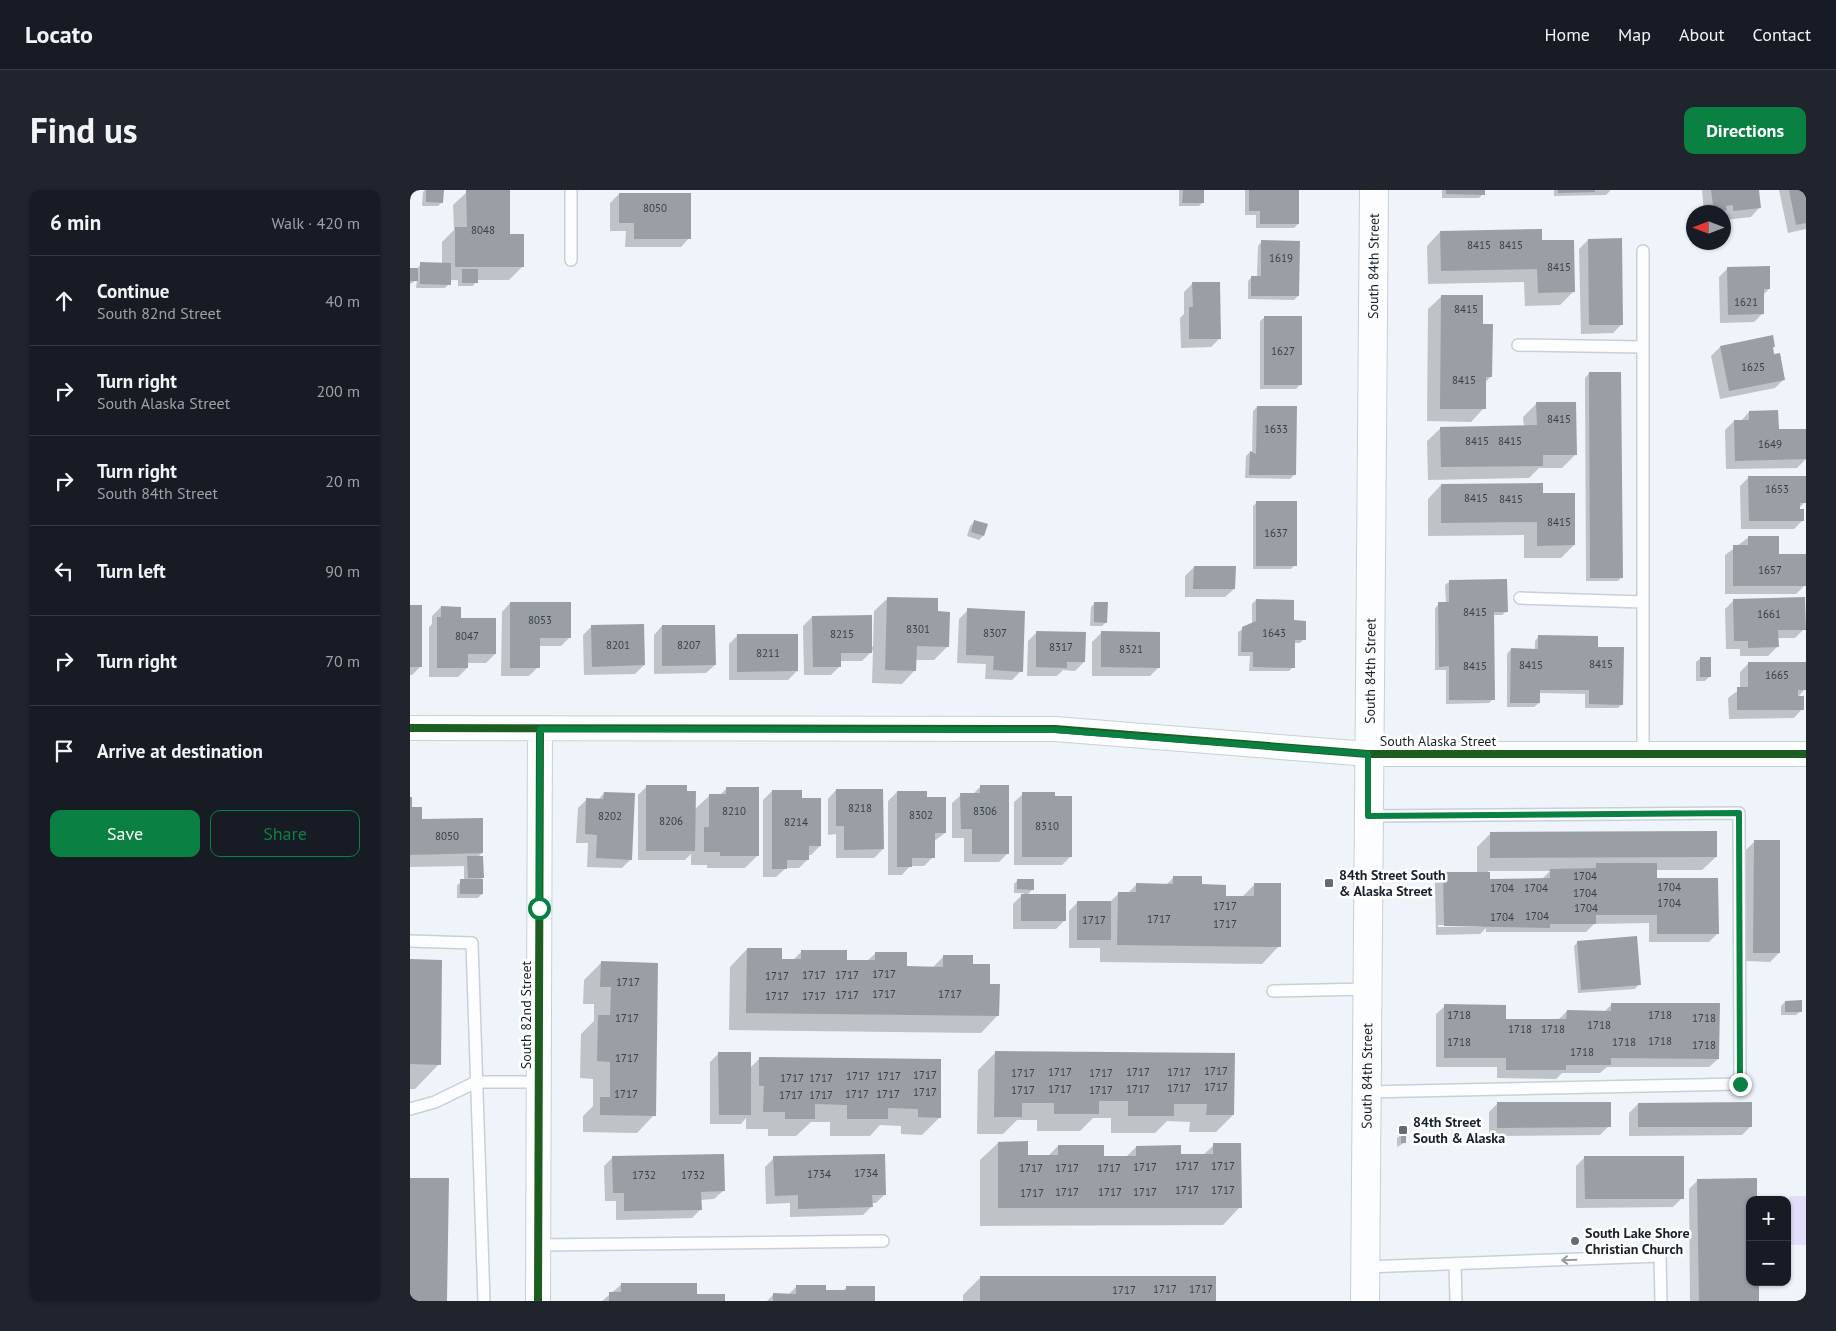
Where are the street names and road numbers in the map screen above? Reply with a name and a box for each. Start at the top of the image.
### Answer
street label: South 84th Street [1364,213,1383,319]
street label: South 84th Street [1361,618,1380,724]
street label: South Alaska Street [1380,732,1496,750]
street label: South 82nd Street [517,960,535,1069]
street label: South 84th Street [1357,1023,1376,1129]

